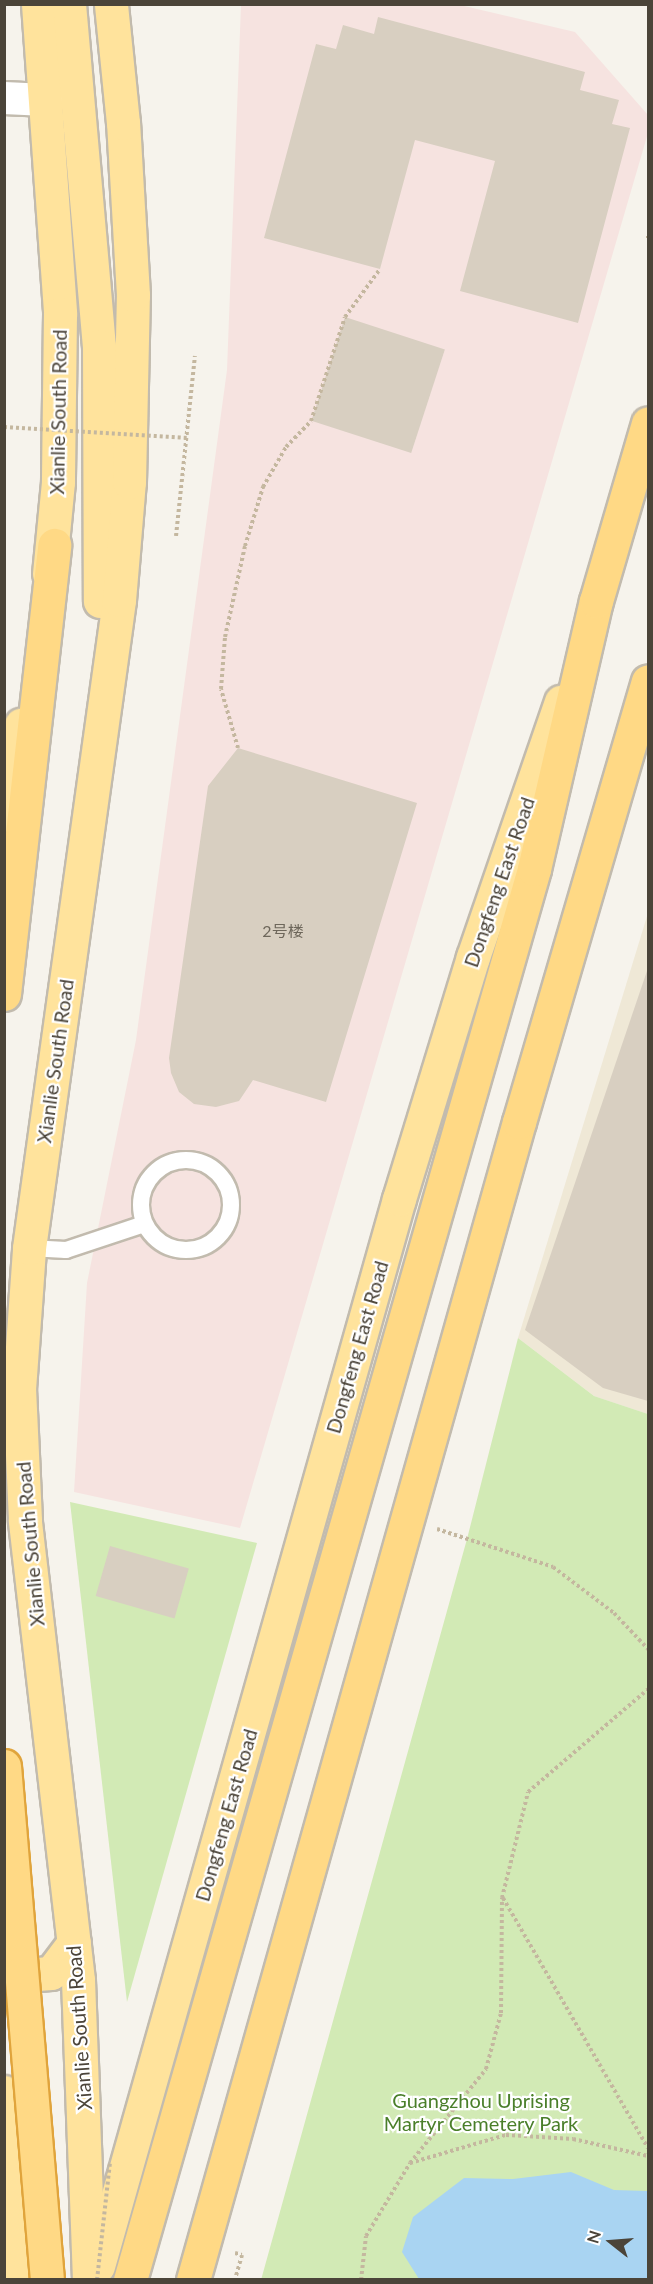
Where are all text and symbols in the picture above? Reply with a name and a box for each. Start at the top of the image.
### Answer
street label: Xianlie South Road [45,329,71,495]
street label: Dongfeng East Road [459,794,539,970]
house number: 2号楼 [262,921,304,941]
street label: Xianlie South Road [32,978,78,1144]
street label: Dongfeng East Road [321,1258,393,1436]
street label: Xianlie South Road [11,1461,49,1627]
street label: Dongfeng East Road [190,1726,262,1904]
street label: Xianlie South Road [61,1945,97,2111]
park label: Guangzhou Uprising Martyr Cemetery Park [383,2088,579,2135]
north arrow [581,2212,641,2272]
text: N [582,2228,604,2245]

